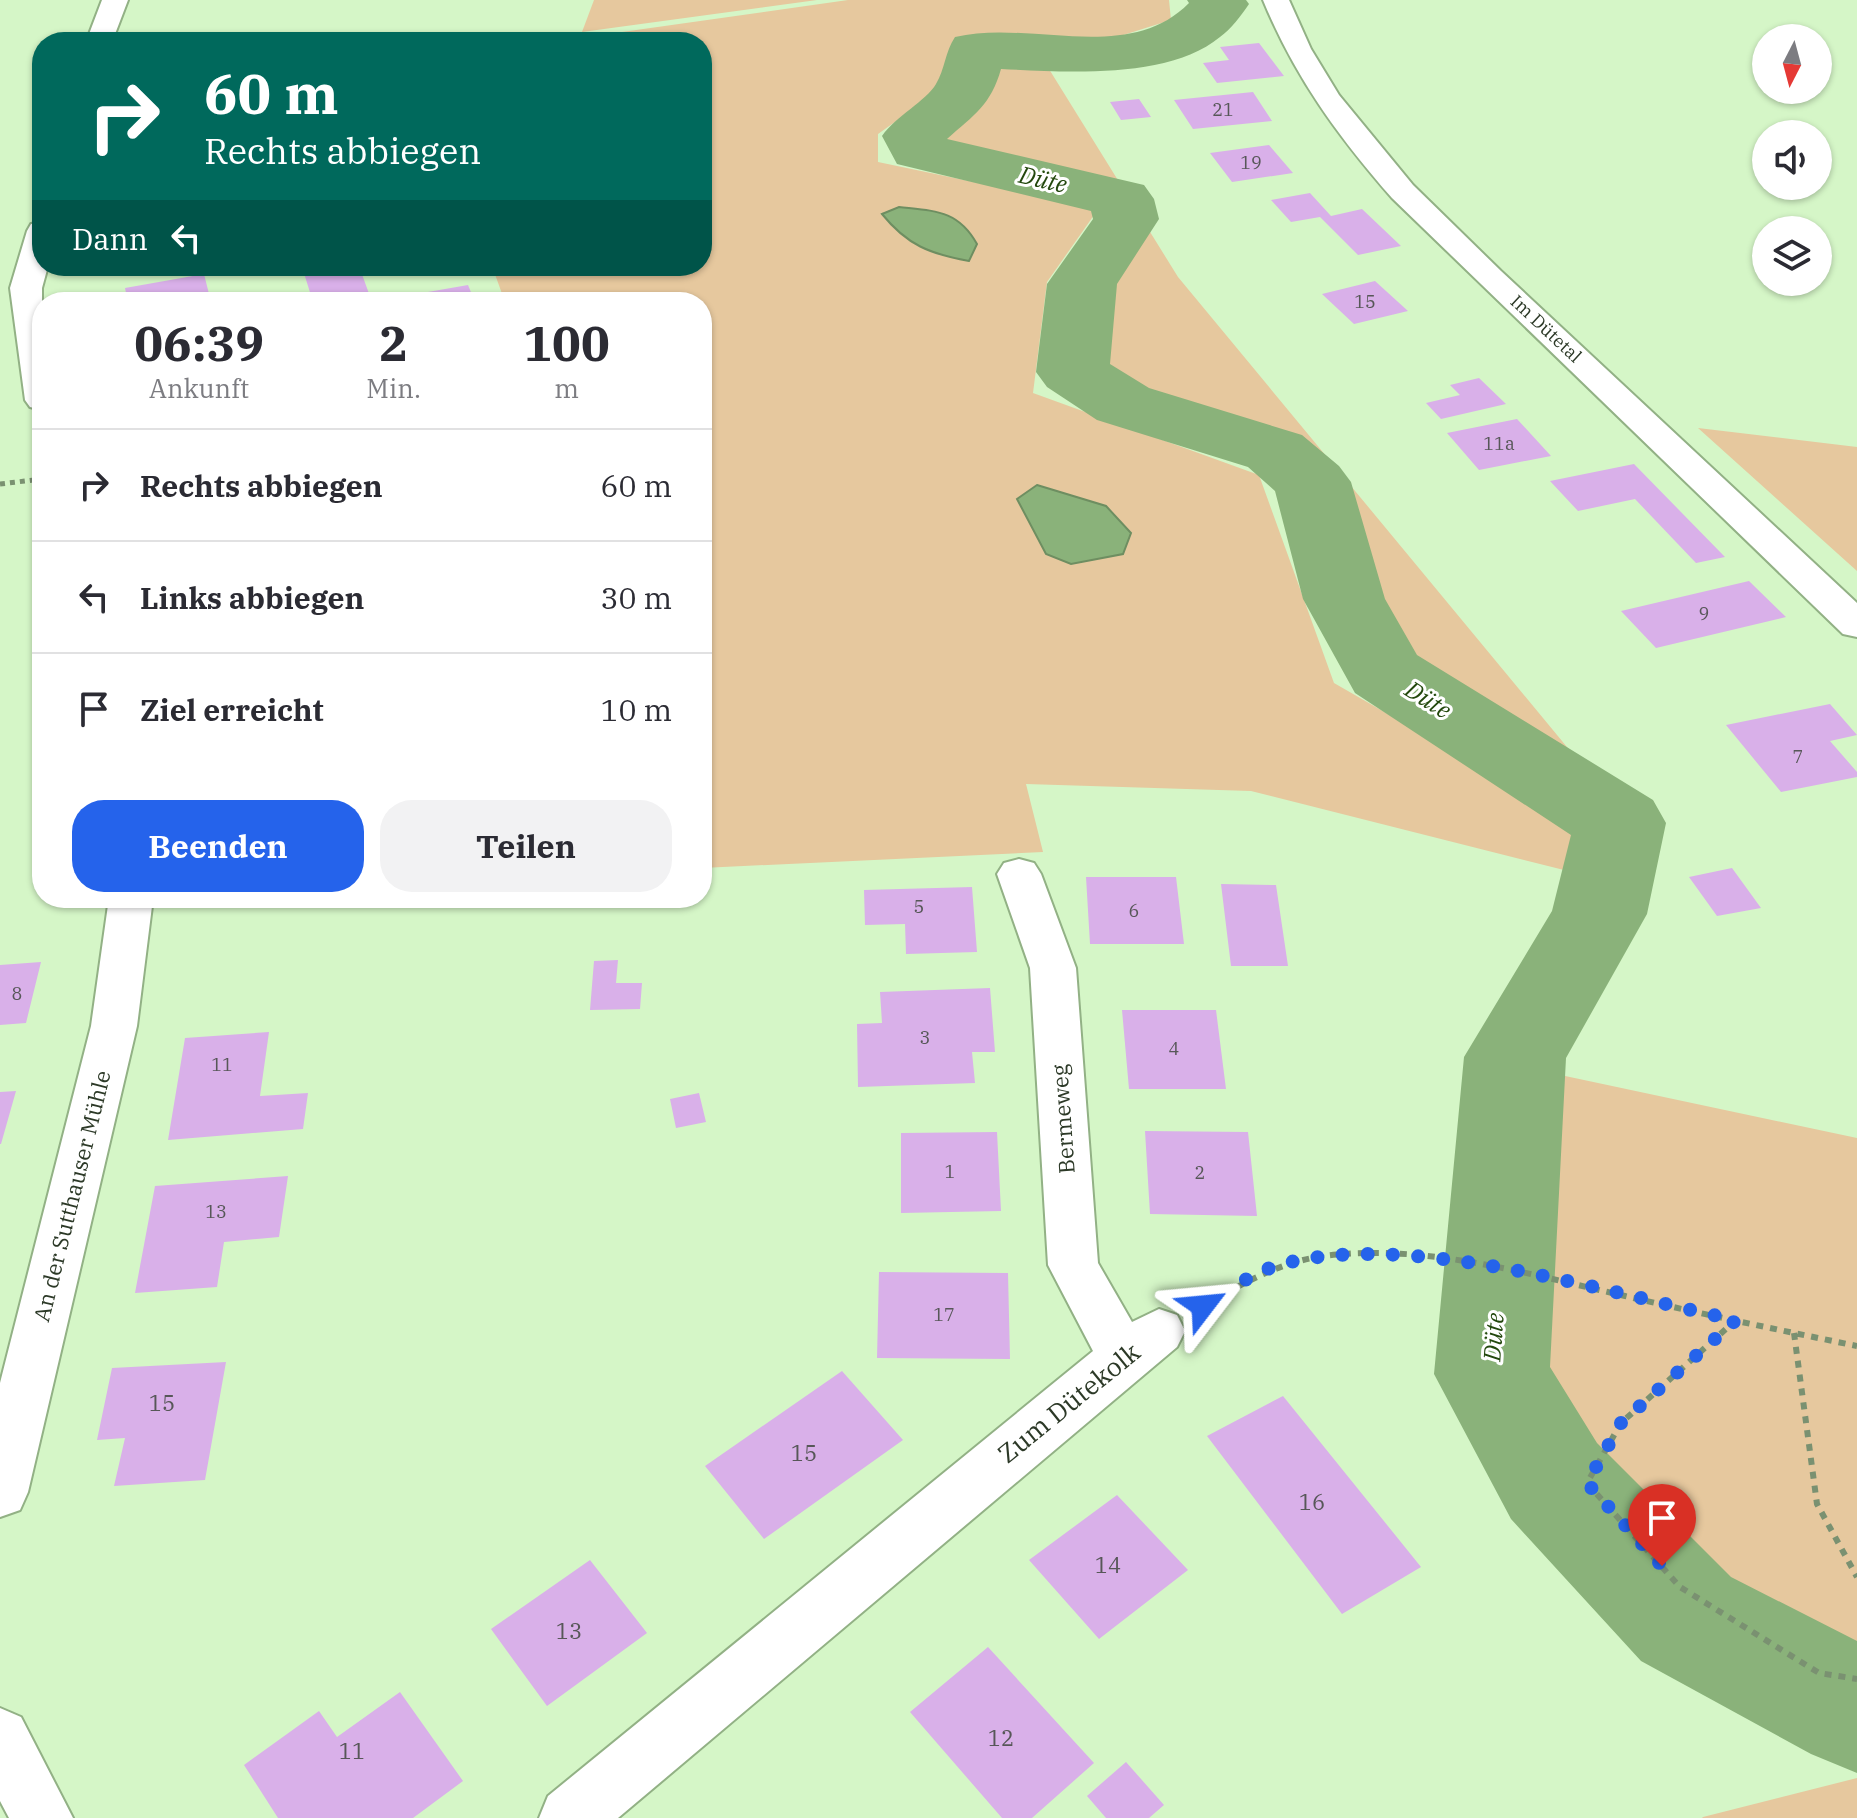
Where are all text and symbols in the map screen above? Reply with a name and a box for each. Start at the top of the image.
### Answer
north arrow [1752,24,1832,104]
map controls [1752,24,1832,296]
text: 60 m [204,57,339,129]
icon: right [72,64,176,168]
house number: 21 [1212,98,1234,121]
button: sound [1752,120,1832,200]
text: Rechts abbiegen [204,127,481,174]
house number: 19 [1240,151,1262,174]
water label: Düte [1015,158,1071,200]
icon: left [164,216,208,260]
button: layers [1752,216,1832,296]
text: Dann [72,219,148,258]
house number: 15 [1354,290,1376,313]
street label: Im Dütetal [1506,290,1587,367]
text: 06:39 [134,312,264,374]
text: 2 [379,312,408,374]
text: 100 [523,312,610,374]
text: Ankunft [149,371,249,405]
text: Min. [366,371,421,405]
text: m [554,371,579,405]
house number: 11a [1483,432,1515,455]
icon: right [72,463,116,507]
text: Rechts abbiegen [140,466,383,505]
text: 60 m [600,466,672,505]
icon: left [72,575,116,619]
text: Links abbiegen [140,578,364,617]
text: 30 m [600,578,672,617]
house number: 9 [1699,602,1709,625]
water label: Düte [1399,672,1458,726]
icon: arrive [72,687,116,731]
text: Ziel erreicht [140,690,324,729]
text: 10 m [600,690,672,729]
house number: 7 [1793,745,1803,768]
button: Beenden [72,800,364,892]
button: Teilen [380,800,672,892]
house number: 5 [914,895,924,918]
house number: 6 [1129,899,1139,922]
house number: 8 [12,982,22,1005]
house number: 3 [920,1026,930,1049]
house number: 4 [1169,1037,1179,1060]
house number: 11 [211,1053,233,1076]
street label: Bermeweg [1044,1063,1081,1175]
street label: An der Sutthauser Mühle [26,1067,117,1324]
house number: 1 [945,1160,955,1183]
house number: 2 [1195,1161,1205,1184]
house number: 13 [205,1200,227,1223]
position arrow [1161,1264,1245,1348]
house number: 17 [933,1303,955,1326]
water label: Düte [1475,1311,1511,1363]
street label: Zum Dütekolk [990,1334,1146,1470]
house number: 15 [149,1388,175,1417]
house number: 15 [791,1438,817,1467]
pin [1628,1484,1696,1566]
house number: 16 [1299,1487,1325,1516]
icon: arrive [1640,1496,1684,1540]
house number: 14 [1095,1550,1121,1579]
house number: 13 [556,1616,582,1645]
house number: 12 [988,1723,1014,1752]
house number: 11 [339,1736,365,1765]

